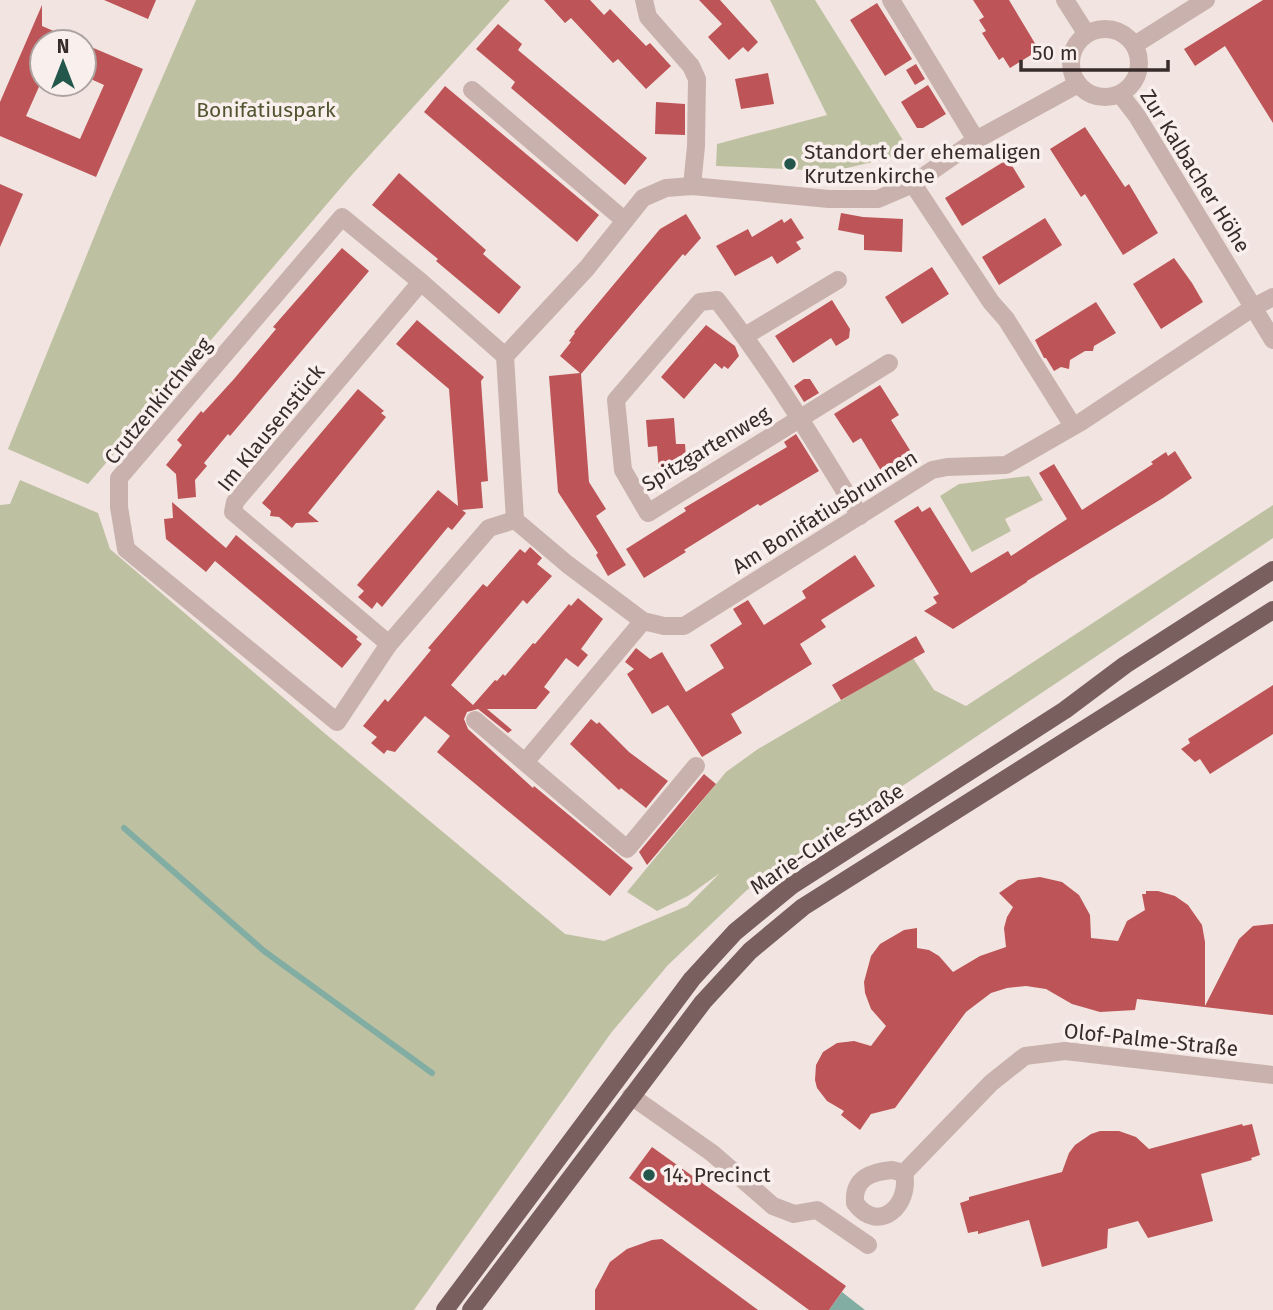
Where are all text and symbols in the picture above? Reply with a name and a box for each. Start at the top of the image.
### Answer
north arrow [28,28,98,98]
scale bar [1021,28,1168,72]
text: N [57,35,69,58]
text: 50 m [1032,40,1078,66]
street label: Zur Kalbacher Höhe [1134,85,1256,257]
park label: Bonifatiuspark [196,97,336,123]
place label: Standort der ehemaligen Krutzenkirche [804,139,1041,189]
marker: Standort der ehemaligen Krutzenkirche [782,156,798,172]
street label: Crutzenkirchweg [99,332,217,470]
street label: Im Klausenstück [212,359,330,497]
street label: Spitzgartenweg [637,401,775,497]
street label: Am Bonifatiusbrunnen [728,444,922,580]
street label: Marie-Curie-Straße [745,778,909,900]
street label: Olof-Palme-Straße [1063,1018,1239,1062]
place label: 14. Precinct [663,1162,771,1188]
marker: 14. Precinct [641,1167,657,1183]

